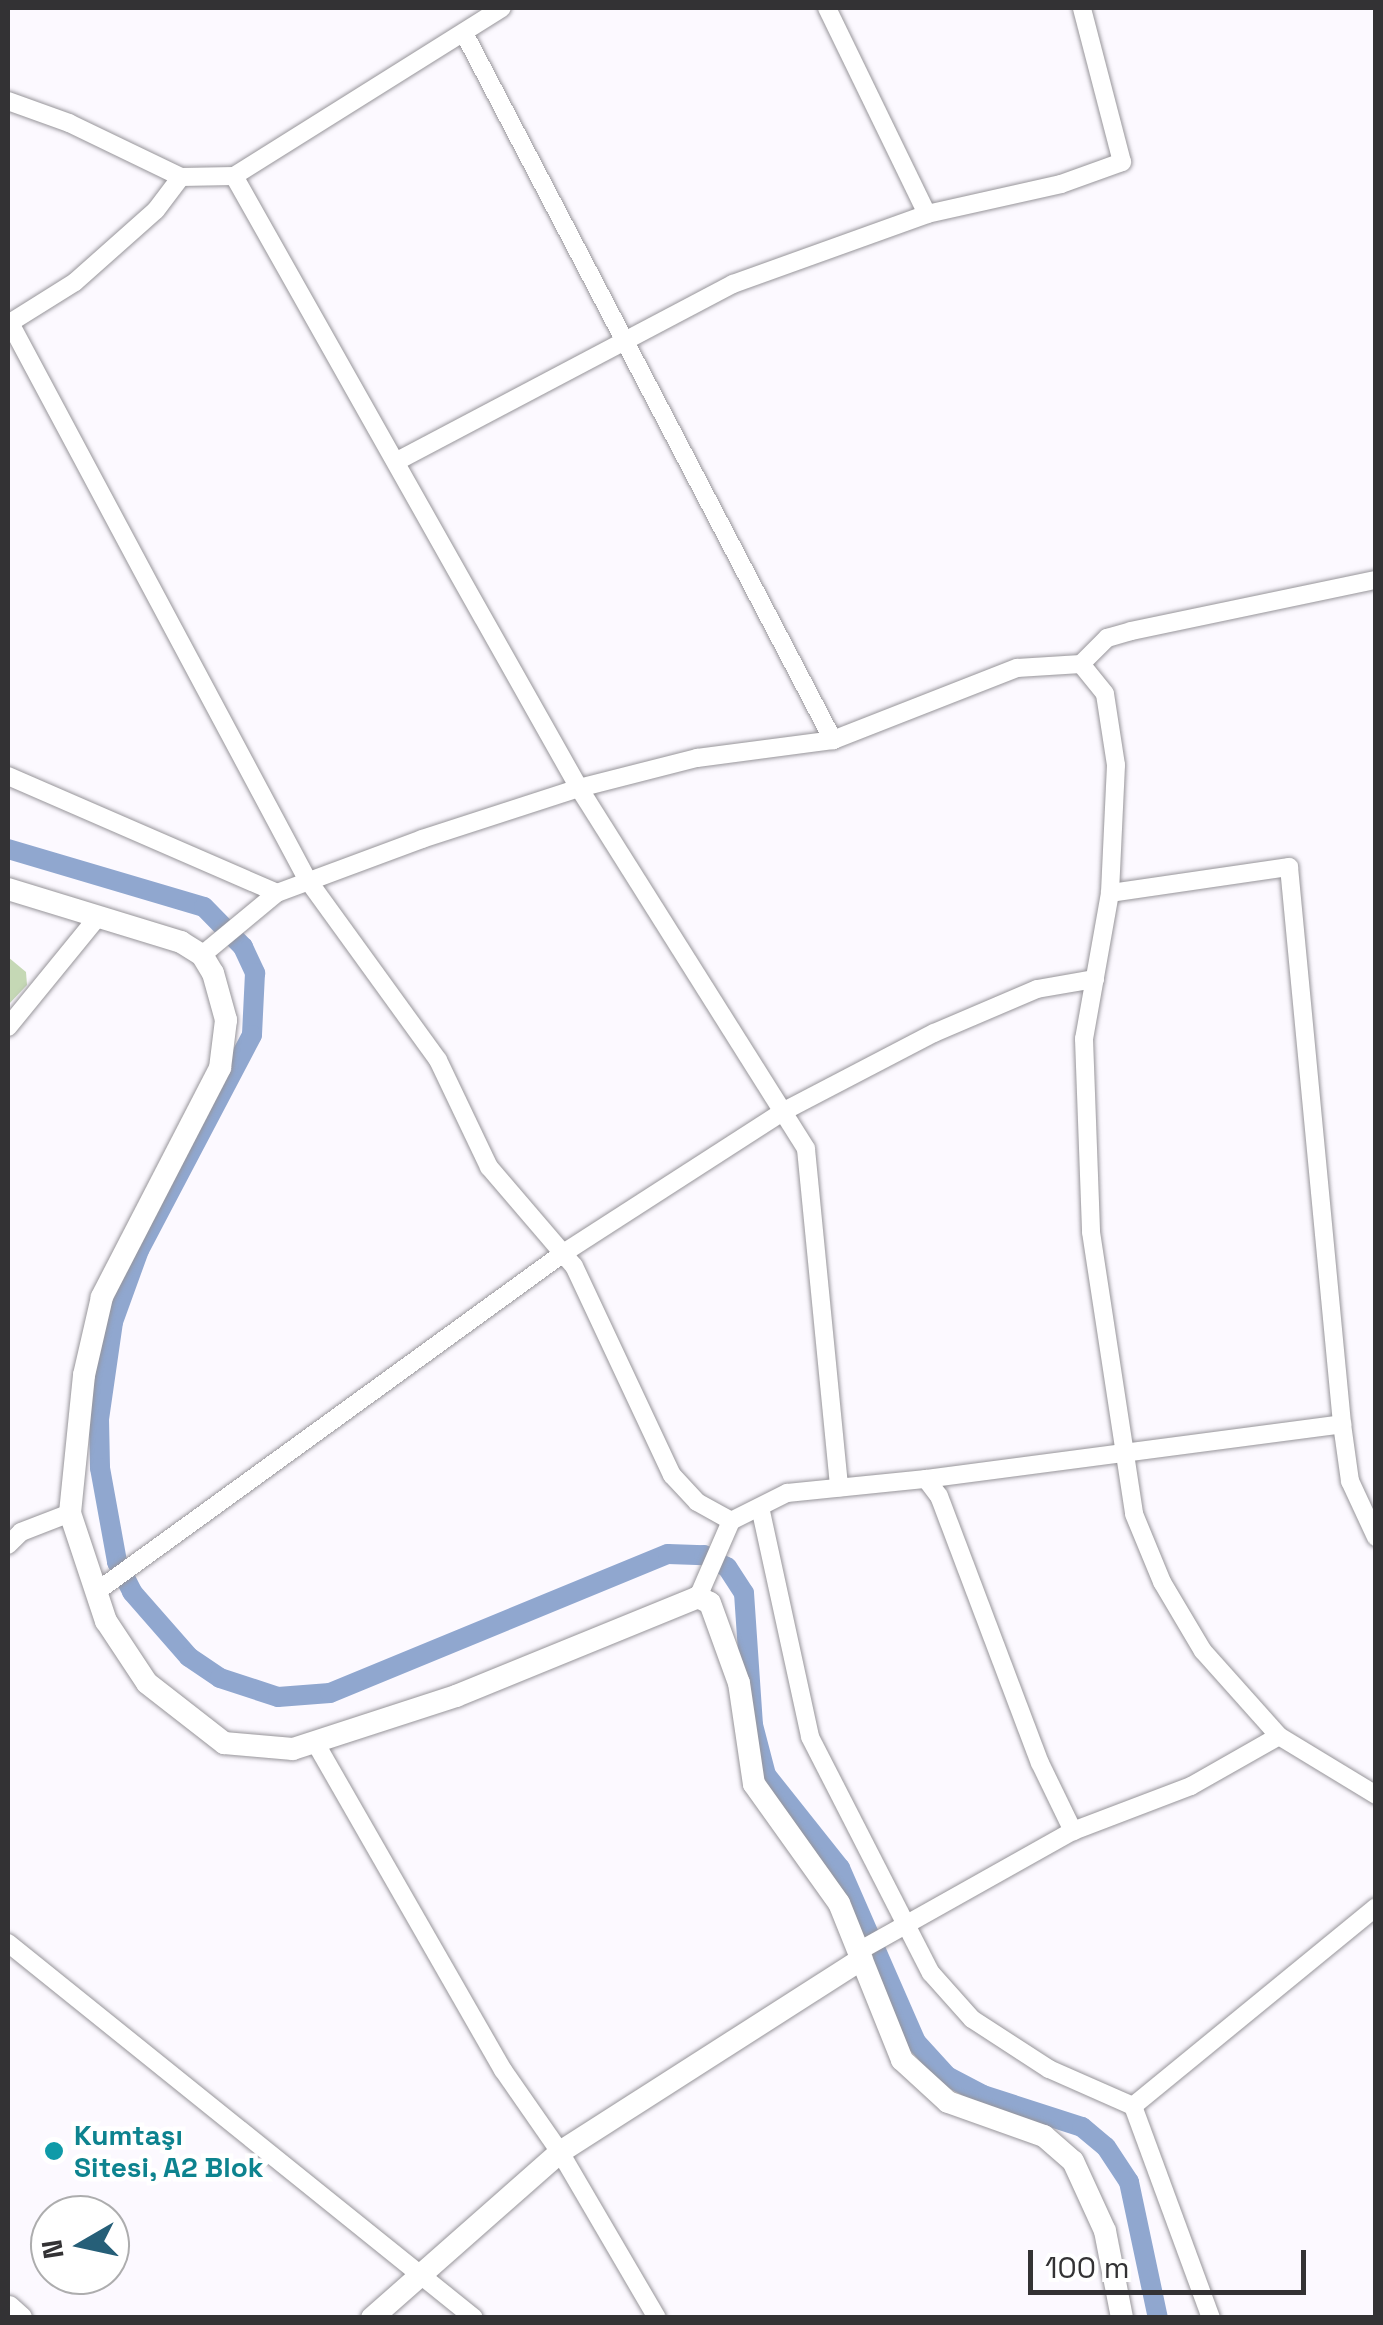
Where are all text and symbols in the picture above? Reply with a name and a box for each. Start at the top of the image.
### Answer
place label: Kumtaşı Sitesi, A2 Blok [74,2118,265,2184]
marker: Kumtaşı Sitesi, A2 Blok [43,2140,65,2162]
north arrow [30,2195,130,2295]
scale bar [1033,2230,1310,2292]
text: N [33,2237,72,2261]
text: 100 m [1045,2248,1130,2287]

